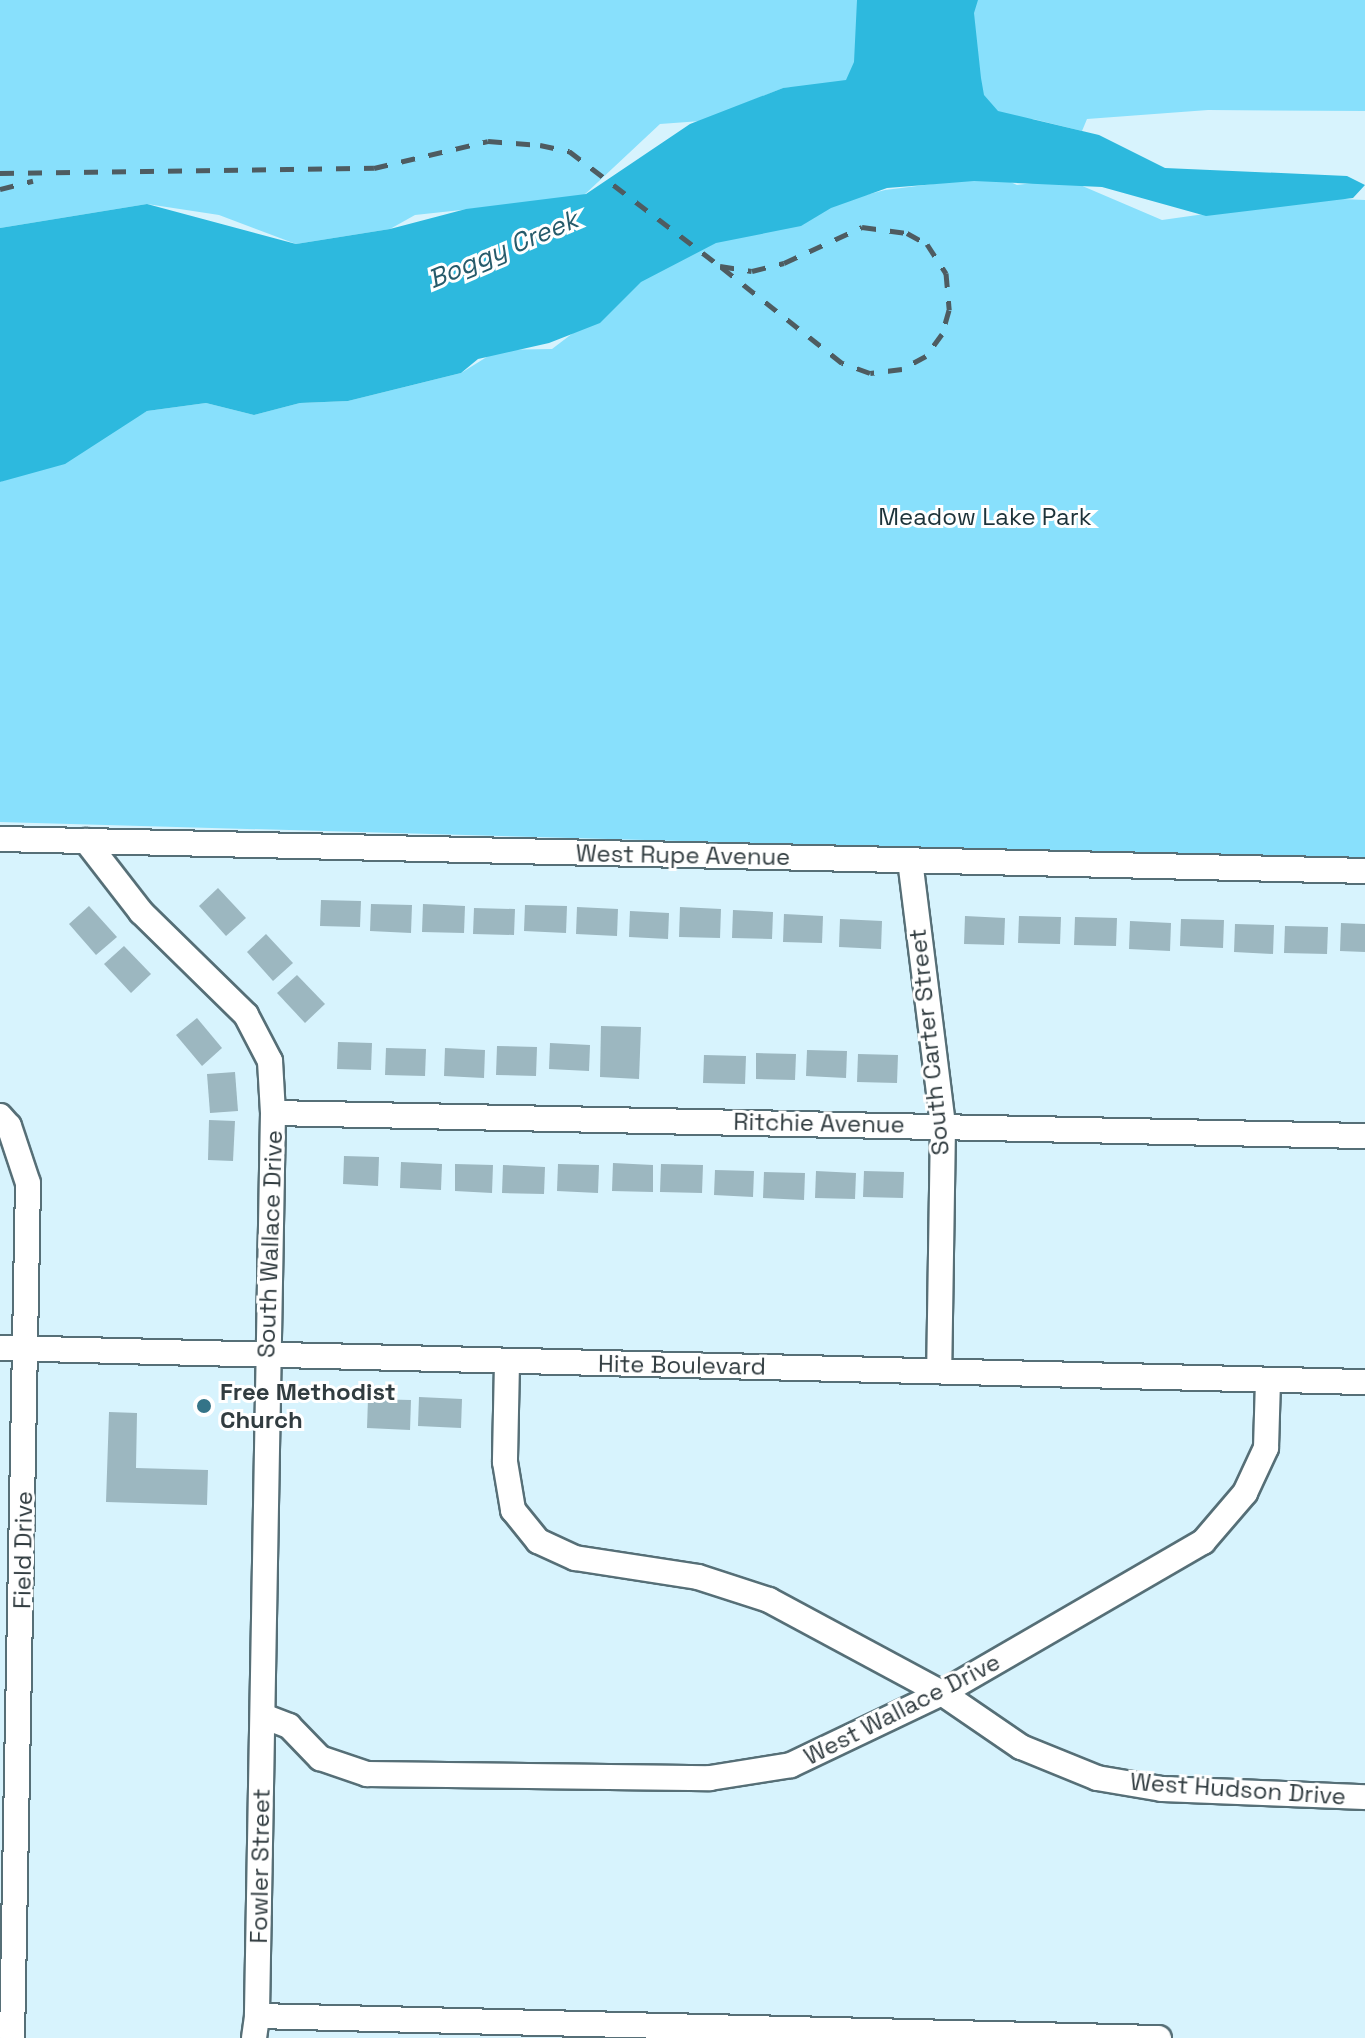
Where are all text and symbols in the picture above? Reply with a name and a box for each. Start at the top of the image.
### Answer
water label: Boggy Creek [423,204,583,296]
park label: Meadow Lake Park [878,503,1092,531]
street label: West Rupe Avenue [575,839,791,871]
street label: South Carter Street [903,927,955,1157]
street label: Ritchie Avenue [733,1107,905,1139]
street label: South Wallace Drive [252,1129,288,1359]
street label: Hite Boulevard [598,1349,766,1381]
place label: Free Methodist Church [220,1378,396,1434]
marker: Free Methodist Church [195,1397,213,1415]
street label: Field Drive [8,1491,38,1609]
street label: West Wallace Drive [799,1647,1005,1771]
street label: West Hudson Drive [1129,1767,1347,1811]
street label: Fowler Street [244,1788,276,1944]

